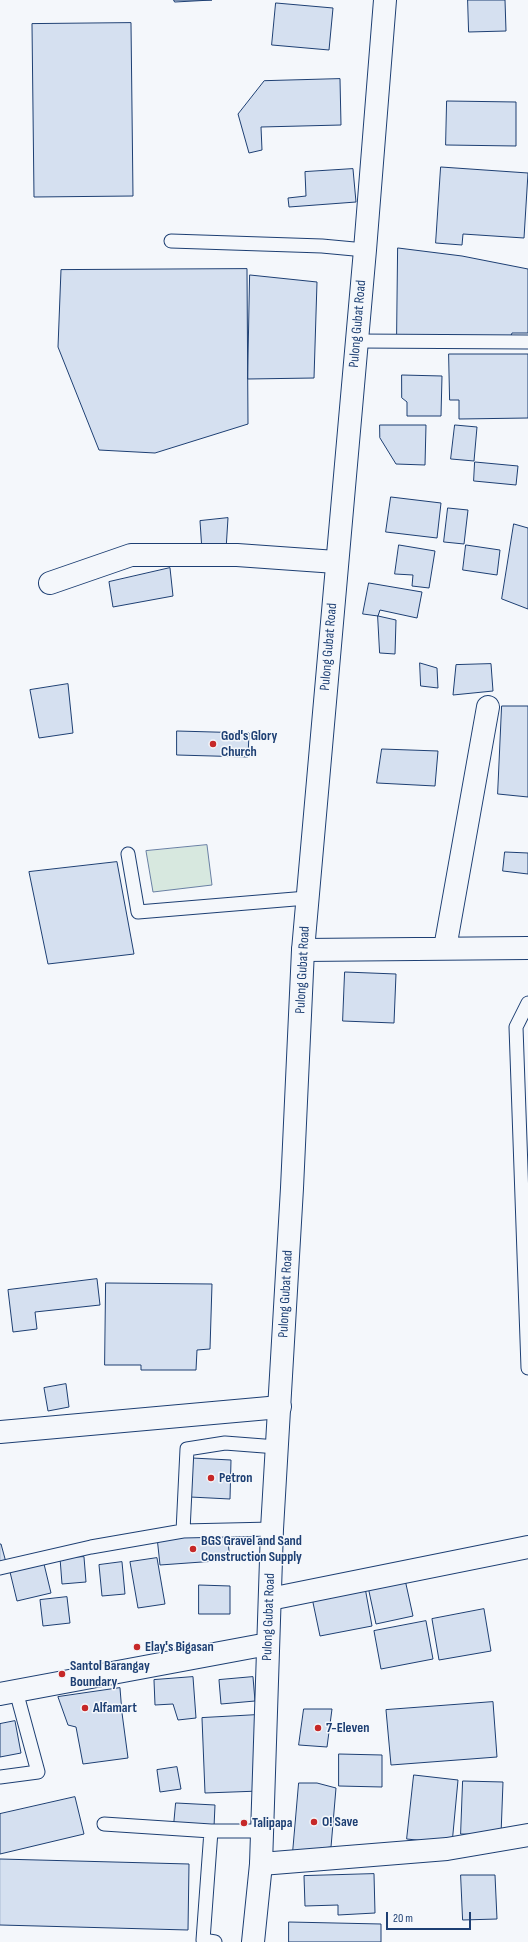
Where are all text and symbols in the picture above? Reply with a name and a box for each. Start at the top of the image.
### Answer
street label: Pulong Gubat Road [346,280,370,368]
street label: Pulong Gubat Road [317,603,341,691]
place label: God's Glory Church [221,728,277,760]
marker: God's Glory Church [208,739,218,749]
street label: Pulong Gubat Road [292,926,314,1014]
street label: Pulong Gubat Road [275,1250,297,1338]
place label: Petron [219,1470,252,1486]
marker: Petron [206,1473,216,1483]
place label: BGS Gravel and Sand Construction Supply [201,1533,302,1566]
marker: BGS Gravel and Sand Construction Supply [188,1544,198,1554]
street label: Pulong Gubat Road [259,1573,279,1661]
place label: Elay's Bigasan [145,1639,214,1655]
marker: Elay's Bigasan [132,1642,142,1652]
place label: Santol Barangay Boundary [70,1658,150,1690]
marker: Santol Barangay Boundary [57,1669,67,1679]
place label: Alfamart [93,1700,137,1716]
marker: Alfamart [80,1703,90,1713]
place label: 7-Eleven [326,1720,369,1736]
marker: 7-Eleven [313,1723,323,1733]
place label: O! Save [322,1814,358,1830]
place label: Talipapa [252,1815,292,1831]
marker: O! Save [309,1817,319,1827]
marker: Talipapa [239,1818,249,1828]
scale bar [388,1904,473,1930]
text: 20 m [393,1911,413,1926]

